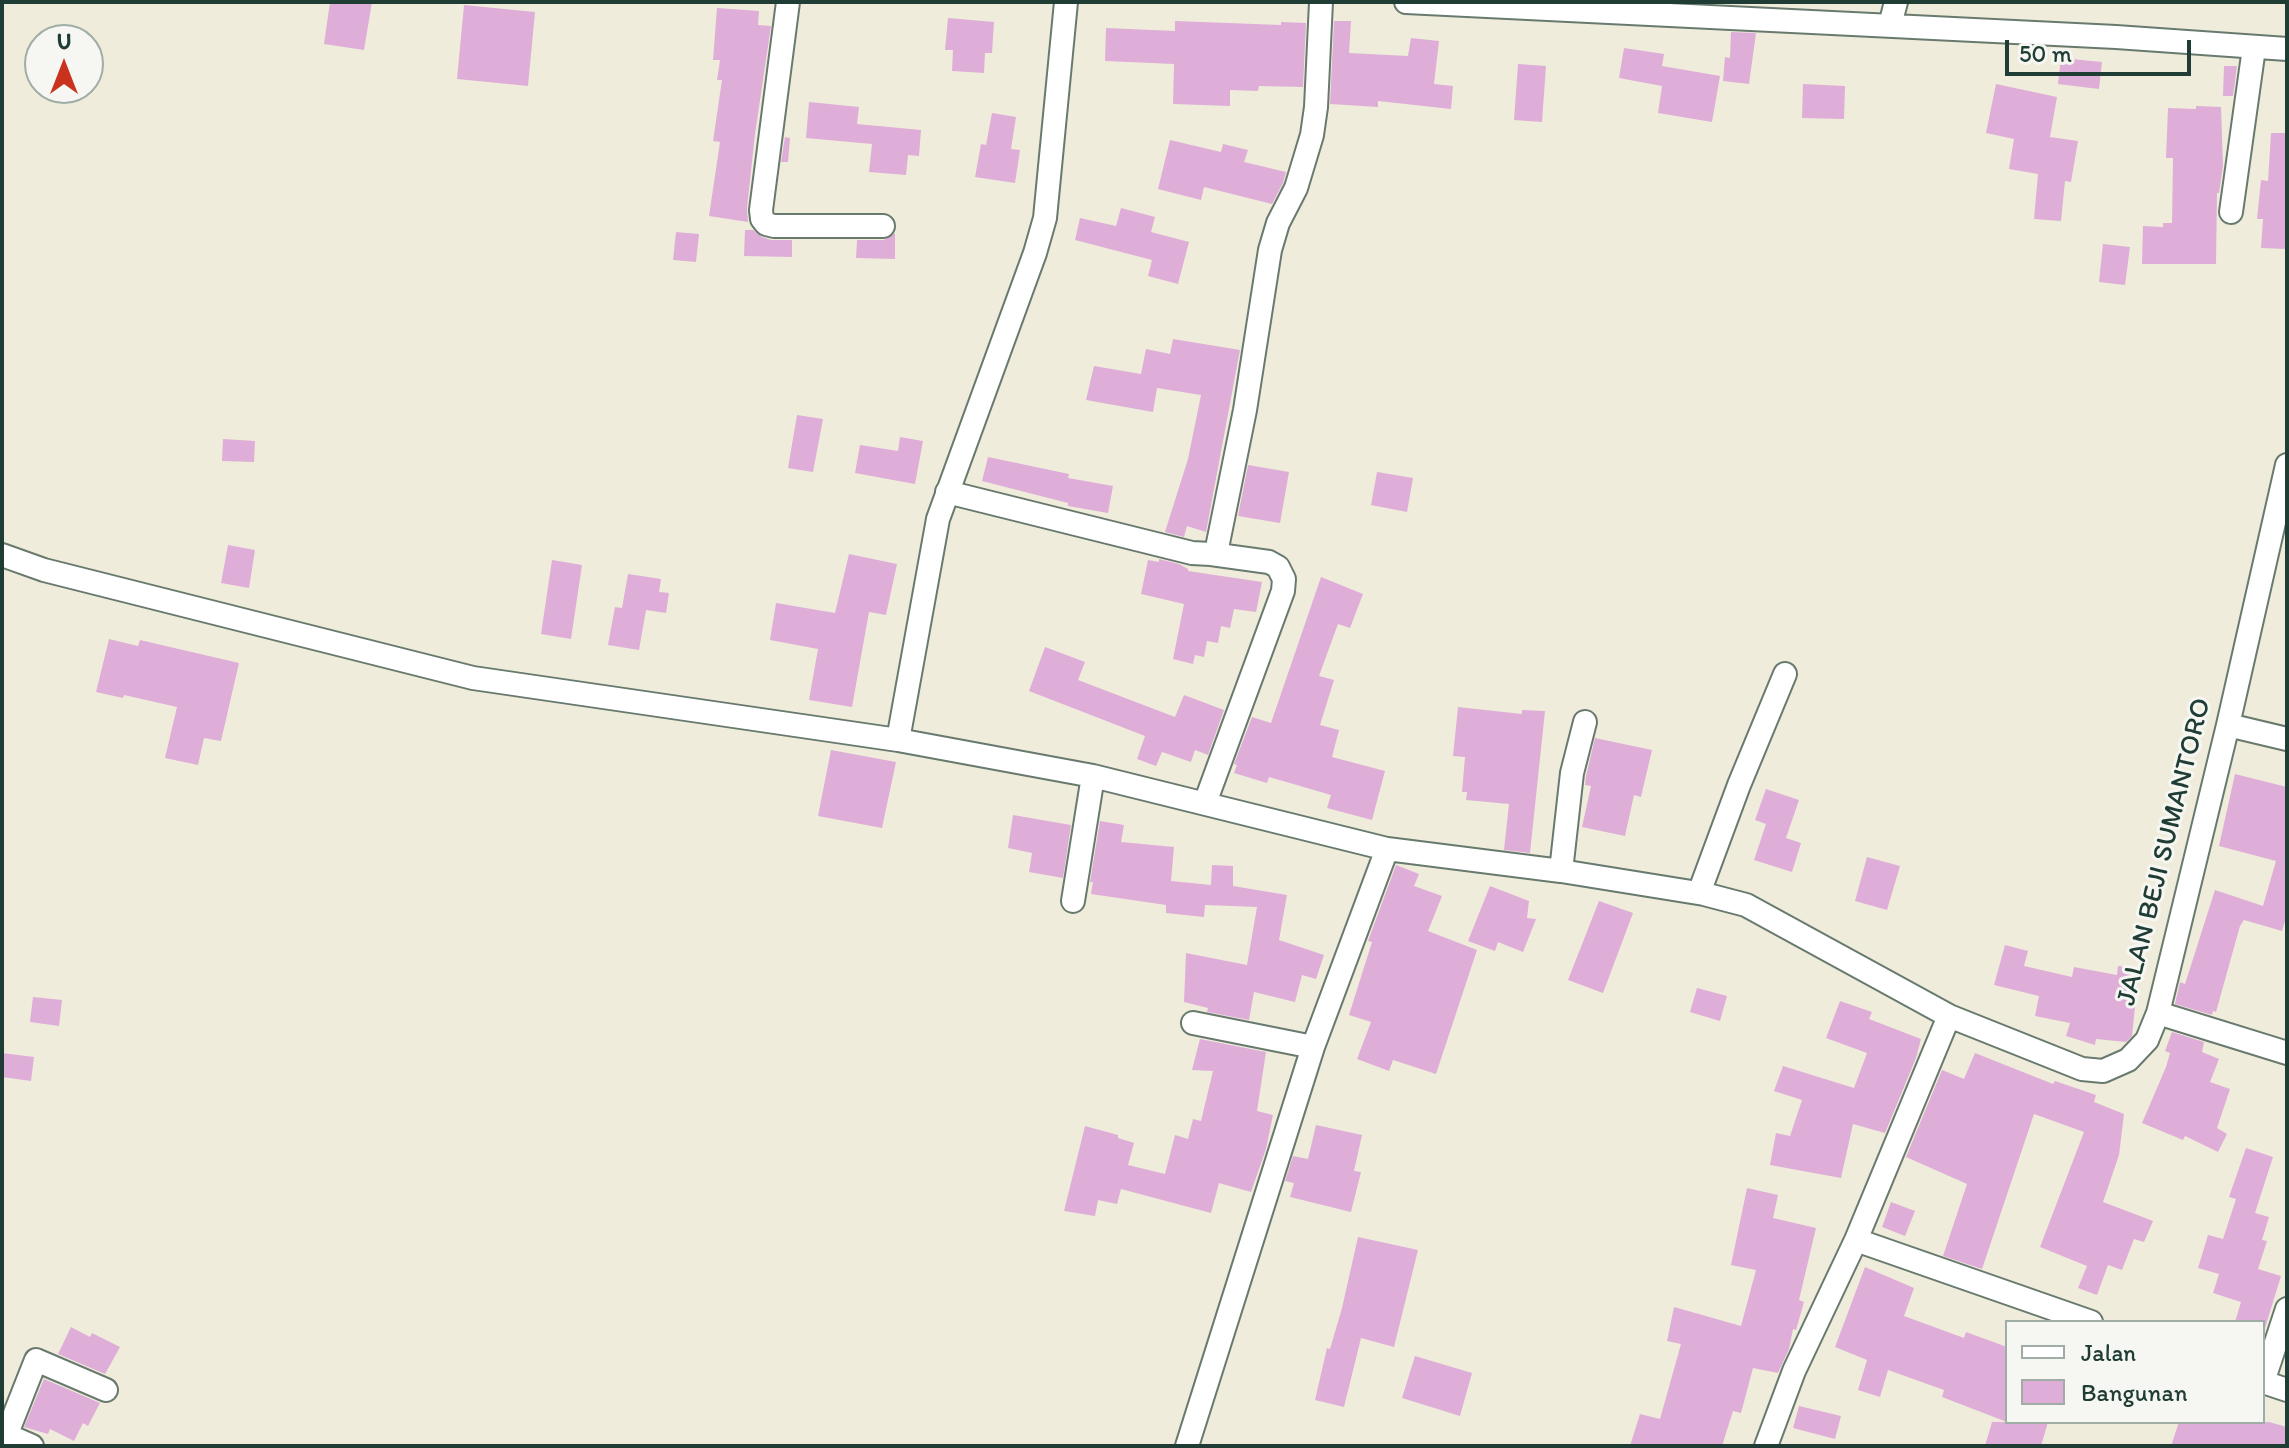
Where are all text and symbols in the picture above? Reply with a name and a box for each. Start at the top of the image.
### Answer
north arrow [24,24,104,104]
scale bar [2009,24,2195,74]
text: U [57,28,71,55]
text: 50 m [2019,39,2072,68]
street label: JALAN BEJI SUMANTORO [2111,695,2219,1009]
legend [2005,1320,2265,1424]
text: Jalan [2081,1338,2136,1367]
text: Bangunan [2081,1378,2188,1407]

